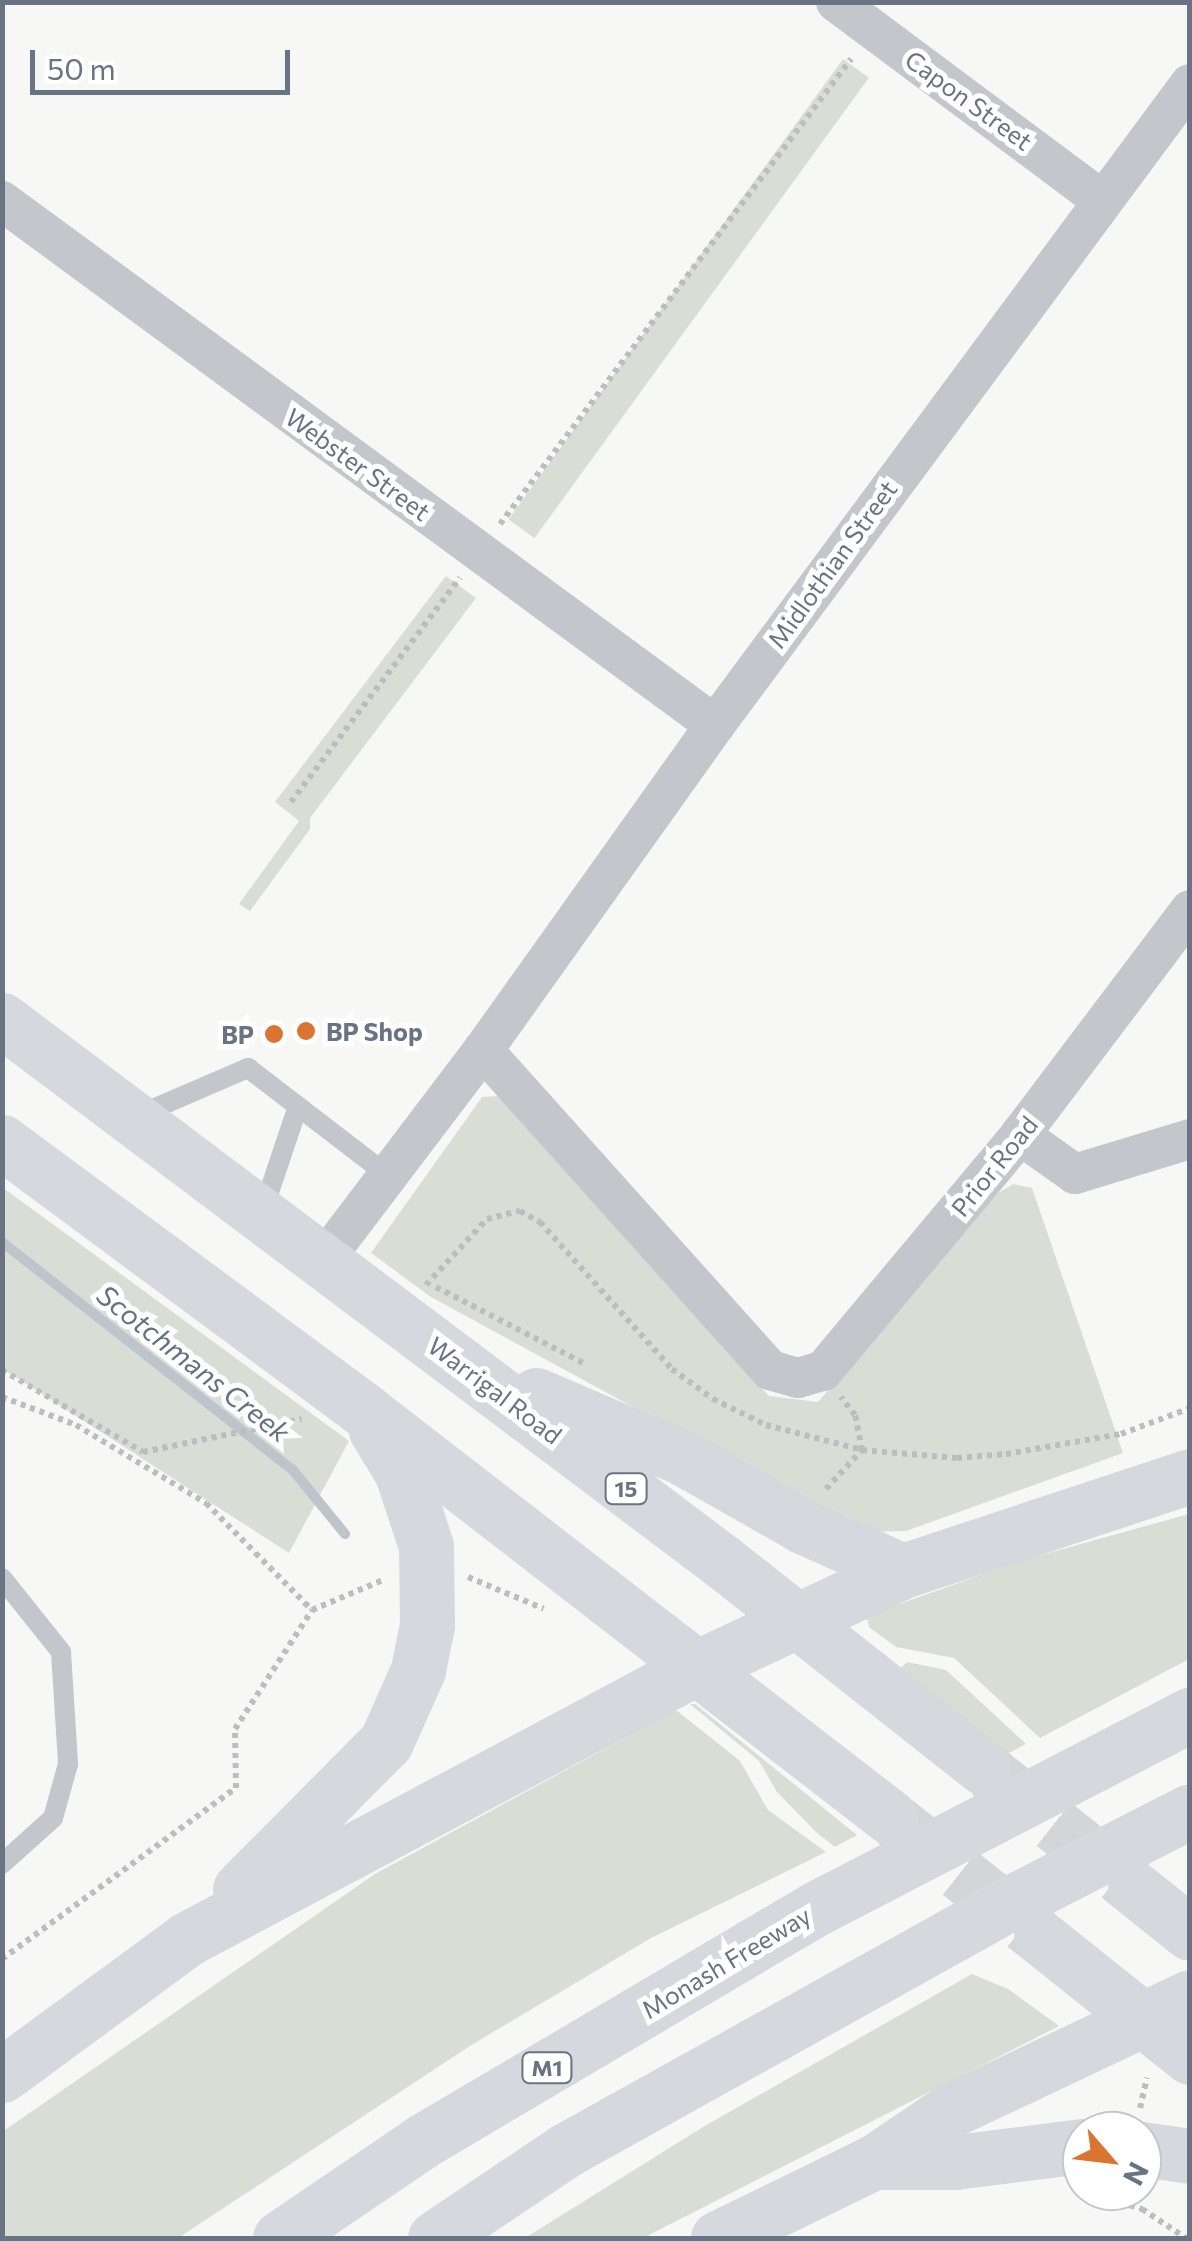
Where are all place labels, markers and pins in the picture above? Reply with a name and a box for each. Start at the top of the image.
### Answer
place label: BP Shop [326,1016,423,1046]
place label: BP [221,1019,254,1049]
marker: BP Shop [295,1020,317,1042]
marker: BP [263,1023,285,1045]

